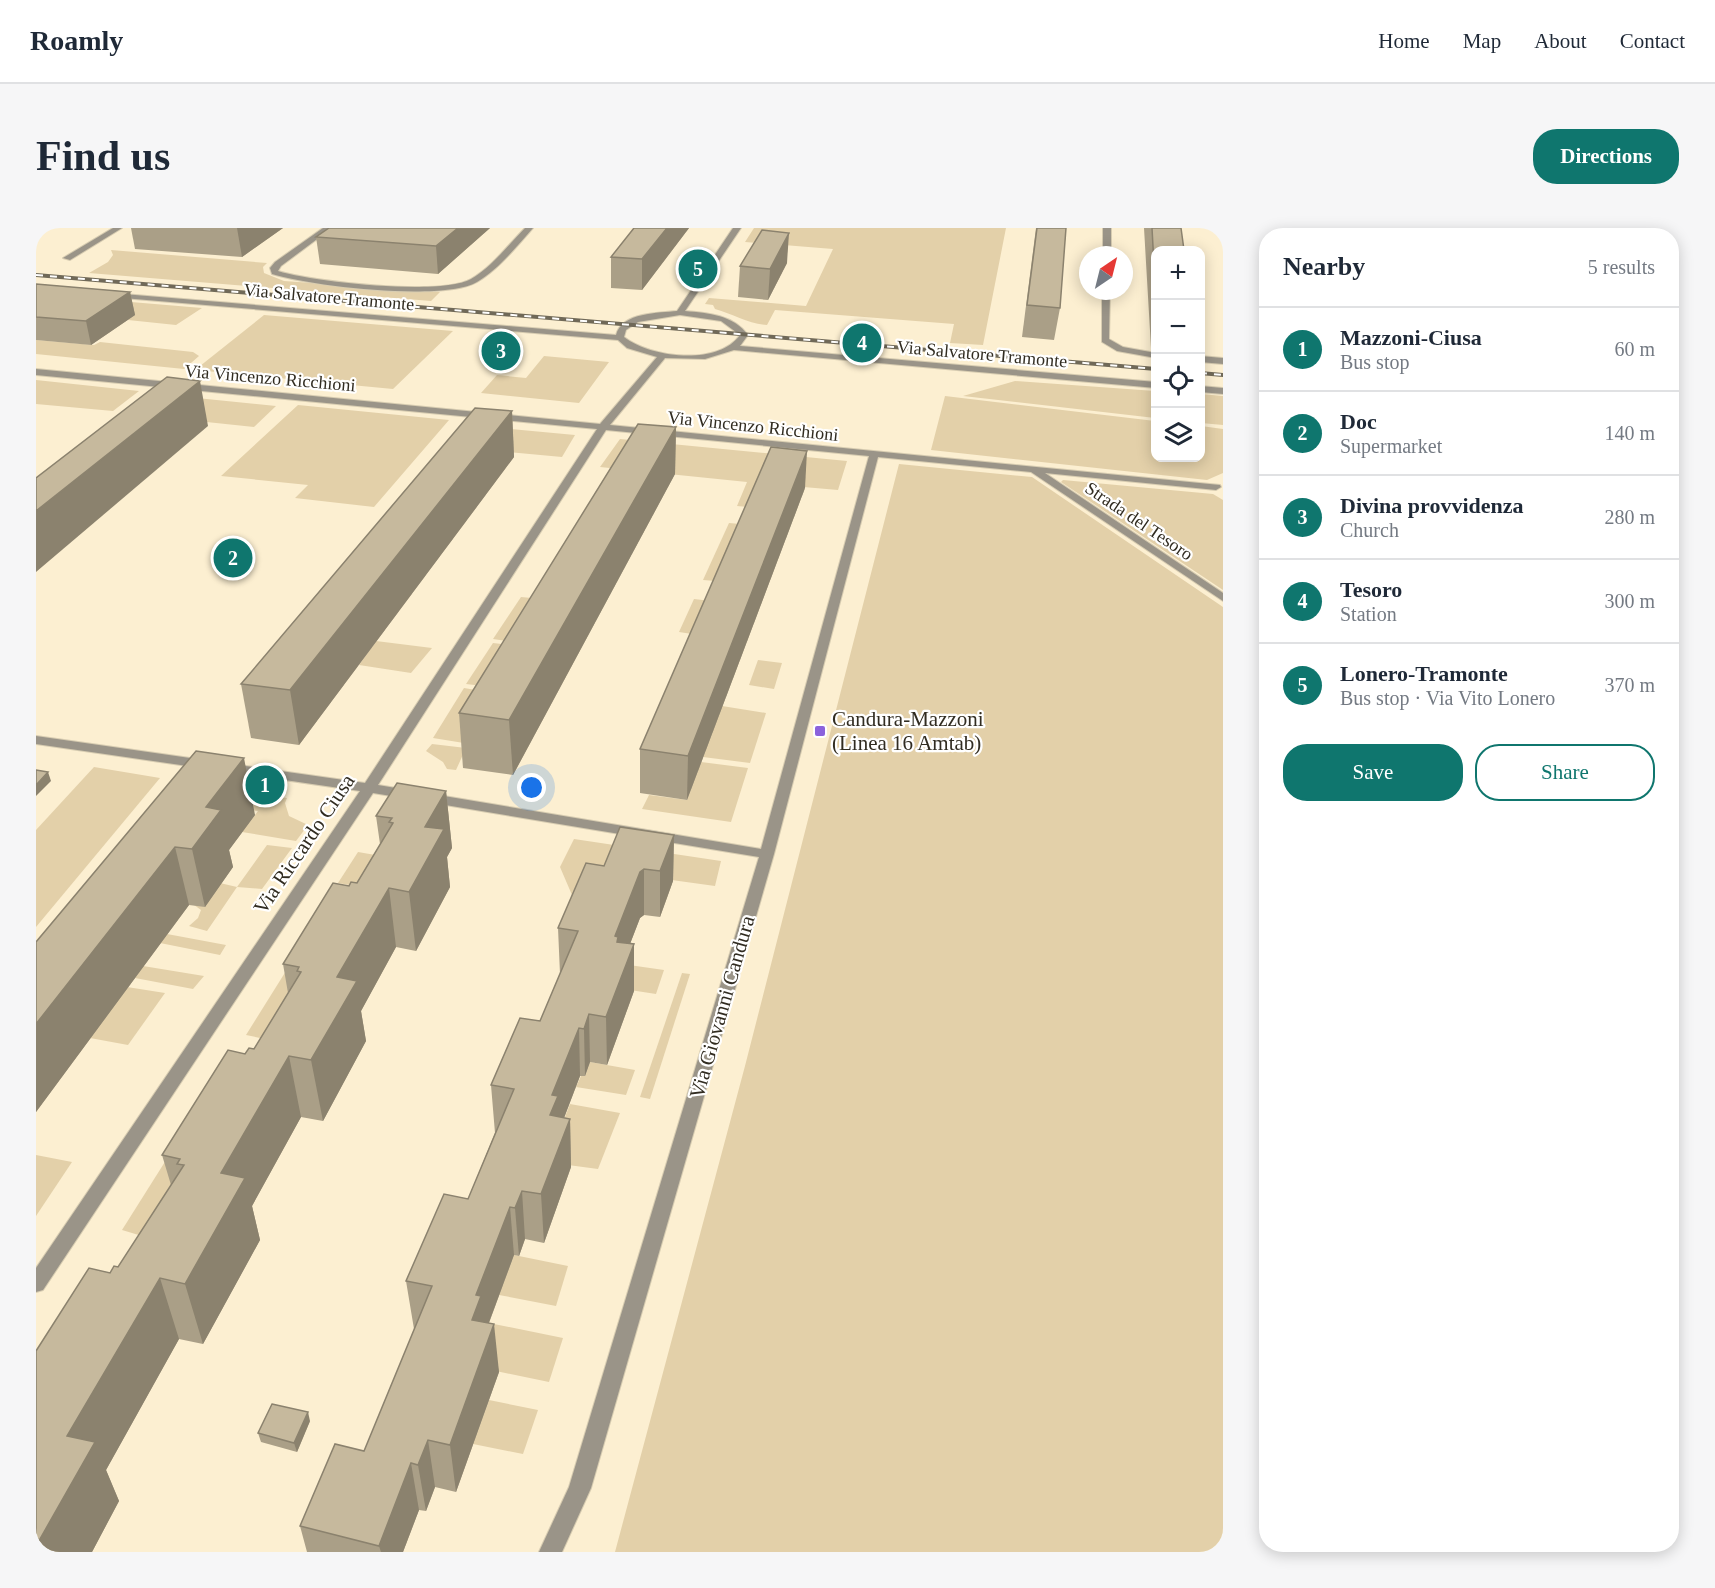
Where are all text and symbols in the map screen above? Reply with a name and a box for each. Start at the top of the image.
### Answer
text: Roamly [30,25,123,56]
text: Home [1378,29,1430,53]
text: Map [1463,29,1501,53]
text: About [1534,29,1587,53]
text: Contact [1620,29,1685,53]
button: Directions [1533,129,1679,184]
text: Find us [36,133,170,179]
pin: 5 [678,246,718,291]
north arrow [1079,246,1133,300]
map controls [1151,246,1205,462]
button: + [1151,246,1205,300]
text: Nearby [1283,252,1365,281]
text: 5 results [1588,256,1655,278]
street label: Via Salvatore Tramonte [243,280,415,314]
button: − [1151,300,1205,354]
pin: 4 [842,320,882,366]
text: Mazzoni-Ciusa [1340,325,1482,350]
pin: 3 [482,328,520,374]
street label: Via Salvatore Tramonte [896,337,1068,371]
text: 1 [1298,338,1308,360]
text: 60 m [1614,338,1655,360]
text: Bus stop [1340,351,1409,373]
button: locate [1151,354,1205,408]
street label: Via Vincenzo Ricchioni [184,361,356,395]
street label: Via Vincenzo Ricchioni [667,407,839,445]
button: layers [1151,408,1205,462]
text: Doc [1340,409,1377,434]
text: 2 [1298,422,1308,444]
text: 140 m [1604,422,1655,444]
text: Supermarket [1340,435,1442,457]
street label: Strada del Tesoro [1081,478,1197,564]
text: Divina provvidenza [1340,493,1524,518]
text: 3 [1298,506,1308,528]
text: 280 m [1604,506,1655,528]
text: Church [1340,519,1399,541]
pin: 2 [214,536,252,580]
text: Tesoro [1340,577,1402,602]
text: 4 [1298,590,1308,612]
text: 300 m [1604,590,1655,612]
text: Station [1340,603,1397,625]
text: Lonero-Tramonte [1340,661,1508,686]
text: 5 [1298,674,1308,696]
text: 370 m [1604,674,1655,696]
text: Bus stop · Via Vito Lonero [1340,687,1555,709]
place label: Candura-Mazzoni (Linea 16 Amtab) [832,707,984,755]
marker: Candura-Mazzoni (Linea 16 Amtab) [813,724,827,738]
button: Save [1283,744,1463,801]
button: Share [1475,744,1655,801]
pin: 1 [246,762,284,808]
street label: Via Riccardo Ciusa [248,769,360,918]
your location [517,773,546,802]
street label: Via Giovanni Candura [684,912,760,1101]

